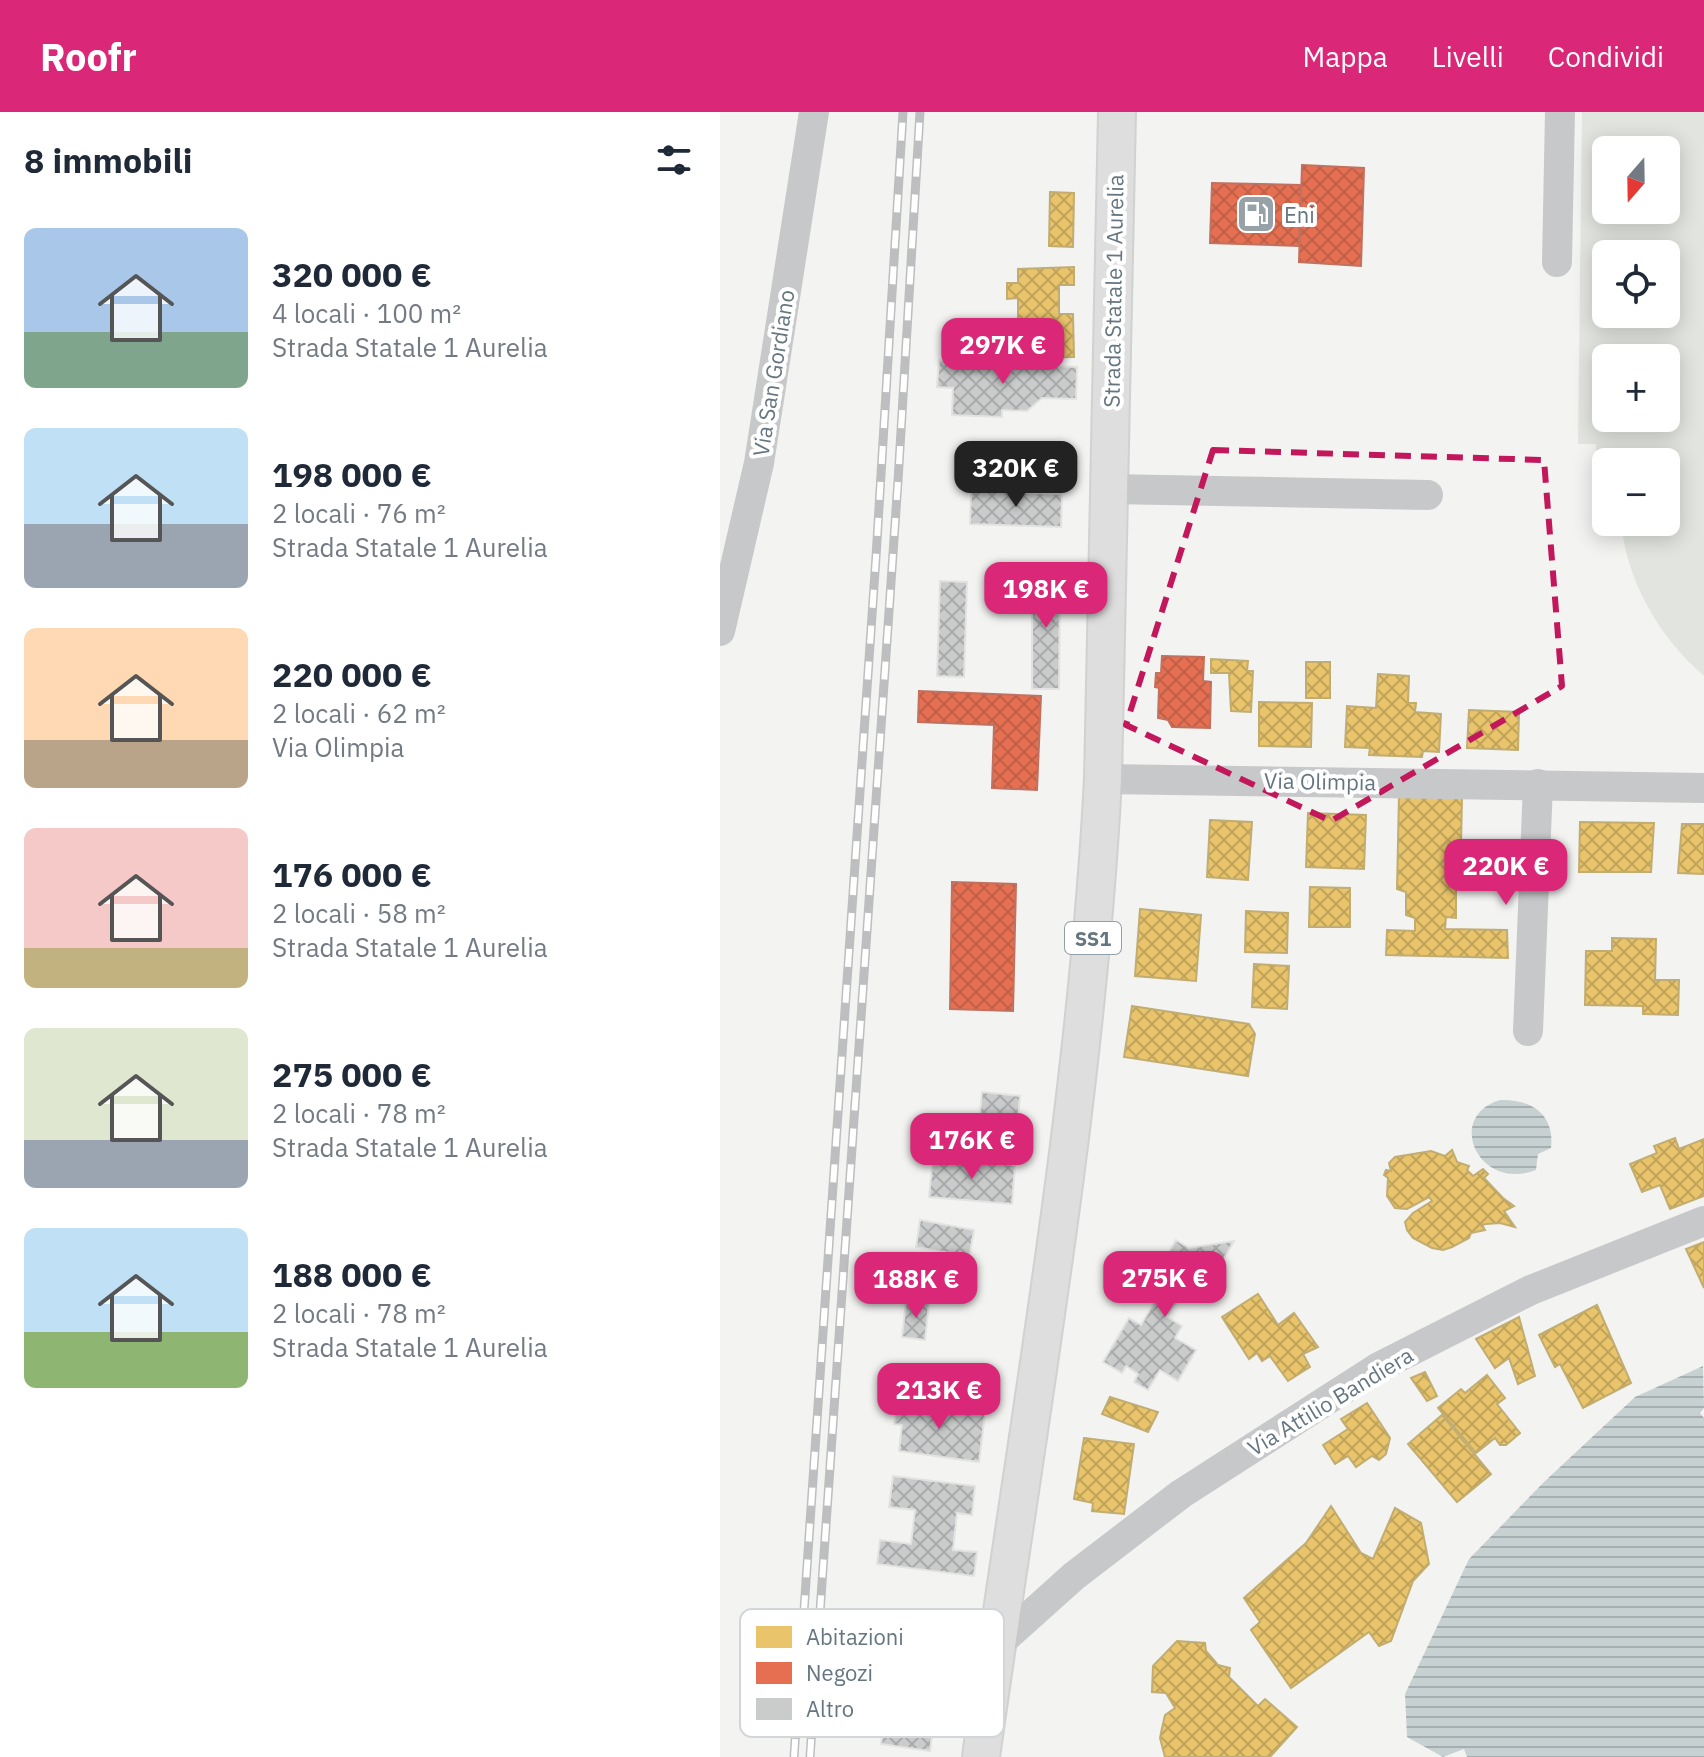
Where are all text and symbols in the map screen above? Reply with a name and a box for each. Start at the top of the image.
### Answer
text: Roofr [40,32,137,81]
text: Mappa [1303,38,1388,75]
text: Livelli [1432,38,1504,75]
text: Condividi [1548,38,1664,75]
north arrow [1592,136,1680,224]
map controls [1592,136,1680,536]
text: 8 immobili [24,138,193,182]
icon: filters [652,138,696,182]
street label: Strada Statale 1 Aurelia [1096,174,1130,408]
fuel station icon: Eni [1235,193,1277,235]
place label: Eni [1284,200,1315,229]
button: locate [1592,240,1680,328]
text: 320 000 € [272,252,432,296]
icon: home [88,260,184,356]
street label: Via San Gordiano [746,288,800,458]
text: 4 locali · 100 m² [272,296,461,330]
pin: 297K € [938,318,1068,386]
text: 297K € [959,327,1047,361]
text: Strada Statale 1 Aurelia [272,330,548,364]
button: + [1592,344,1680,432]
pin: 320K € [951,441,1081,509]
button: − [1592,448,1680,536]
text: 320K € [972,450,1060,484]
text: 198 000 € [272,452,432,496]
icon: home [88,460,184,556]
text: 2 locali · 76 m² [272,496,446,530]
text: Strada Statale 1 Aurelia [272,530,548,564]
pin: 198K € [981,562,1111,630]
text: 198K € [1002,571,1090,605]
text: 220 000 € [272,652,432,696]
icon: home [88,660,184,756]
text: 2 locali · 62 m² [272,696,446,730]
text: Via Olimpia [272,730,405,764]
street label: Via Olimpia [1264,766,1377,796]
pin: 220K € [1441,839,1571,907]
text: 220K € [1462,848,1550,882]
text: 176 000 € [272,852,432,896]
icon: home [88,860,184,956]
text: 2 locali · 58 m² [272,896,446,930]
road number: SS1 [1065,922,1121,954]
text: Strada Statale 1 Aurelia [272,930,548,964]
text: 275 000 € [272,1052,432,1096]
icon: home [88,1060,184,1156]
text: 2 locali · 78 m² [272,1096,446,1130]
pin: 176K € [907,1113,1037,1181]
text: 176K € [928,1122,1016,1156]
text: Strada Statale 1 Aurelia [272,1130,548,1164]
pin: 275K € [1100,1251,1230,1319]
text: 188 000 € [272,1252,432,1296]
pin: 188K € [851,1252,981,1320]
icon: home [88,1260,184,1356]
text: 275K € [1121,1260,1209,1294]
text: 188K € [872,1261,960,1295]
text: 2 locali · 78 m² [272,1296,446,1330]
text: Strada Statale 1 Aurelia [272,1330,548,1364]
street label: Via Attilio Bandiera [1242,1340,1418,1462]
pin: 213K € [874,1363,1004,1431]
text: 213K € [895,1372,983,1406]
legend [740,1609,1004,1737]
text: Abitazioni [806,1622,904,1651]
text: Negozi [806,1658,873,1687]
text: Altro [806,1694,854,1723]

